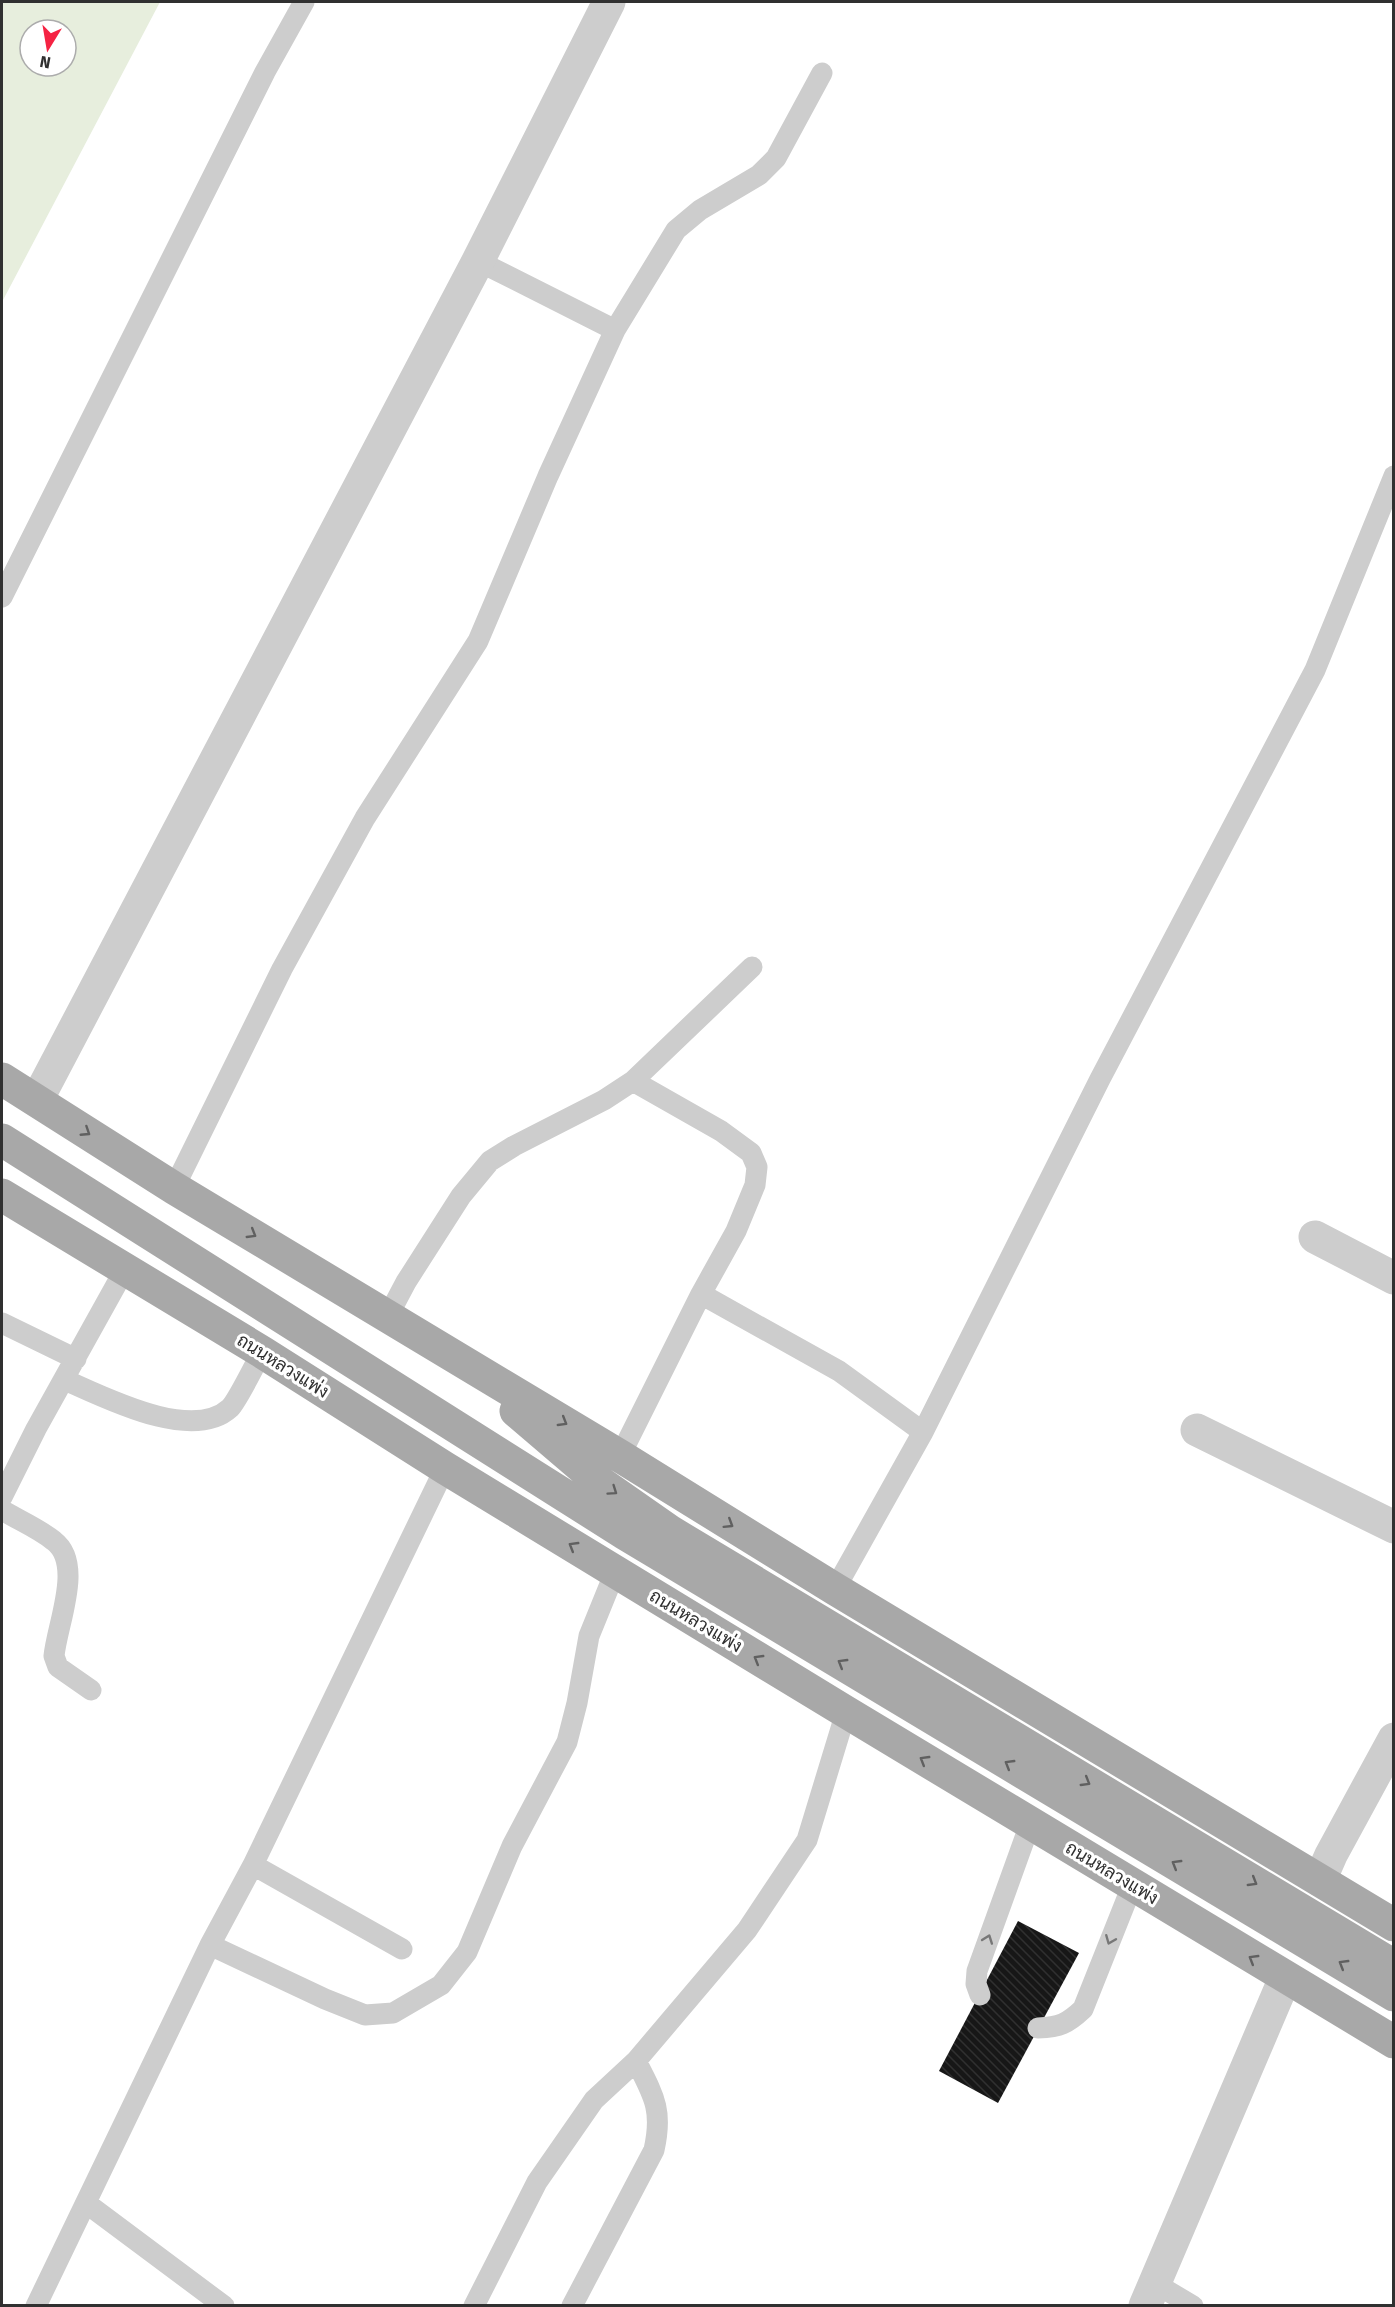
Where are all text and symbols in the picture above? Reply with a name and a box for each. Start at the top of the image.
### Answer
north arrow [18,18,78,78]
text: N [38,52,52,73]
one-way arrow [80,1124,91,1135]
one-way arrow [246,1227,256,1239]
street label: ถนนหลวงแพ่ง [233,1328,334,1403]
one-way arrow [557,1414,567,1426]
one-way arrow [606,1484,617,1495]
one-way arrow [723,1516,733,1528]
one-way arrow [569,1542,579,1554]
street label: ถนนหลวงแพ่ง [646,1584,747,1657]
one-way arrow [754,1654,764,1666]
one-way arrow [838,1659,848,1671]
one-way arrow [920,1755,930,1767]
one-way arrow [1005,1759,1015,1771]
one-way arrow [1080,1775,1090,1787]
street label: ถนนหลวงแพ่ง [1062,1836,1163,1909]
one-way arrow [1172,1860,1182,1872]
one-way arrow [1247,1875,1257,1887]
one-way arrow [981,1934,994,1945]
one-way arrow [1105,1934,1117,1945]
one-way arrow [1249,1954,1259,1966]
one-way arrow [1339,1960,1349,1972]

